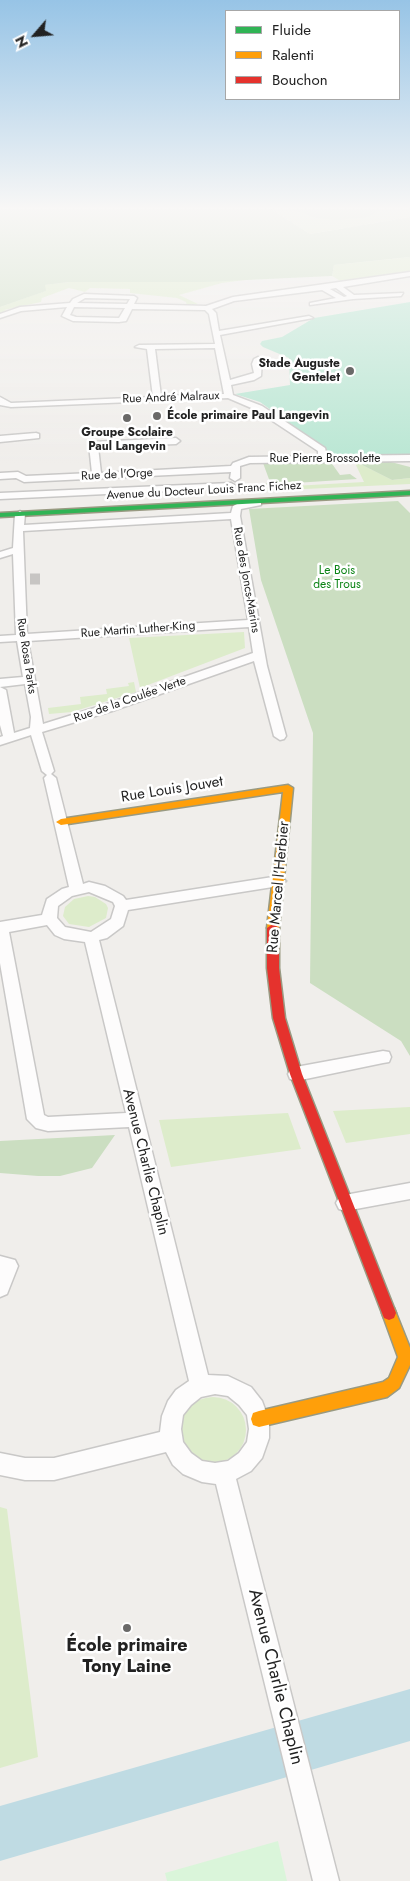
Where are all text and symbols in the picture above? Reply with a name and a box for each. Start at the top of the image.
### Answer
north arrow [10,10,60,60]
legend [225,10,400,100]
text: Fluide [272,19,311,41]
text: N [10,32,33,51]
text: Ralenti [272,44,314,66]
text: Bouchon [272,69,328,91]
place label: Stade Auguste Gentelet [258,357,340,385]
marker: Stade Auguste Gentelet [344,365,356,377]
street label: Rue André Malraux [122,389,220,407]
place label: École primaire Paul Langevin [167,409,329,423]
marker: École primaire Paul Langevin [151,410,163,422]
marker: Groupe Scolaire Paul Langevin [121,412,133,424]
place label: Groupe Scolaire Paul Langevin [81,426,173,454]
street label: Rue Pierre Brossolette [270,452,380,466]
street label: Rue de l'Orge [81,466,153,484]
street label: Avenue du Docteur Louis Franc Fichez [106,479,302,503]
street label: Rue des Joncs-Marins [230,526,262,634]
park label: Le Bois des Trous [313,564,361,592]
street label: Rue Rosa Parks [13,617,39,695]
street label: Rue Martin Luther-King [80,619,196,641]
street label: Rue de la Coulée Verte [72,674,188,726]
street label: Rue Louis Jouvet [120,773,224,807]
street label: Rue Marcel l'Herbier [264,820,294,954]
street label: Avenue Charlie Chaplin [118,1087,172,1237]
street label: Avenue Charlie Chaplin [243,1587,307,1767]
marker: École primaire Tony Laine [121,1622,133,1634]
place label: École primaire Tony Laine [66,1636,188,1678]

